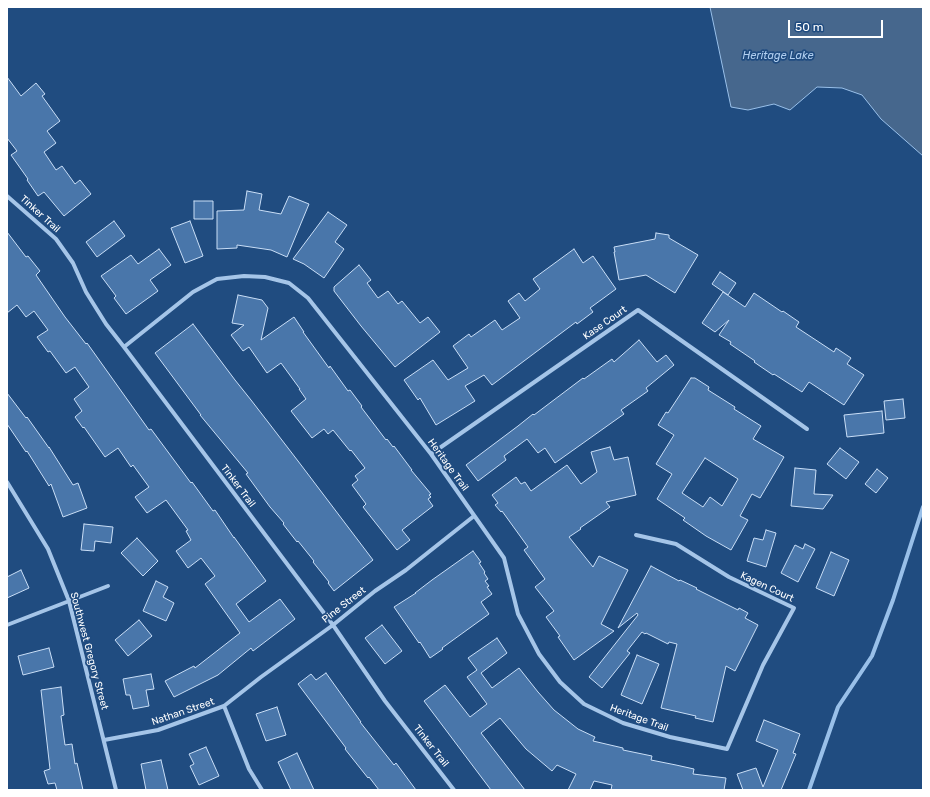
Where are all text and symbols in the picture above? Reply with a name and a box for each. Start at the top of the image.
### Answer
scale bar [790,12,885,38]
text: 50 m [795,20,823,34]
water label: Heritage Lake [742,49,814,63]
street label: Tinker Trail [17,193,63,235]
street label: Kase Court [581,304,629,342]
street label: Heritage Trail [425,437,471,493]
street label: Tinker Trail [218,462,258,510]
street label: Kagen Court [738,569,796,605]
street label: Pine Street [320,584,368,626]
street label: Southwest Gregory Street [68,591,110,711]
street label: Nathan Street [150,696,216,728]
street label: Heritage Trail [608,702,670,734]
street label: Tinker Trail [411,723,451,769]

